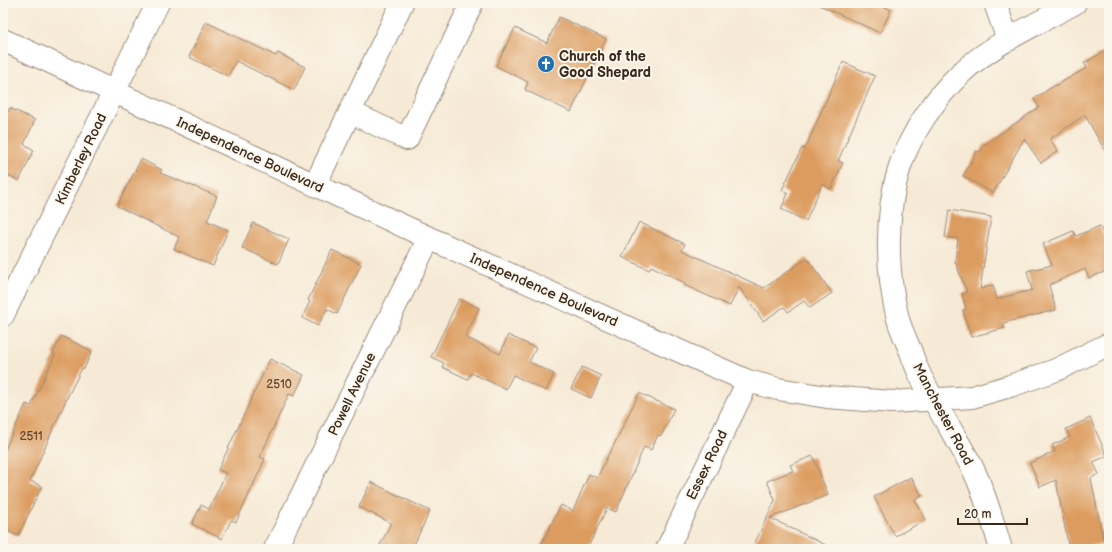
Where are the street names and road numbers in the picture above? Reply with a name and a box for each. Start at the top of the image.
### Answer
street label: Kimberley Road [52,111,110,207]
street label: Independence Boulevard [174,113,326,197]
street label: Independence Boulevard [467,250,621,330]
street label: Powell Avenue [324,349,380,439]
street label: Manchester Road [909,360,977,468]
street label: Essex Road [683,427,731,503]

